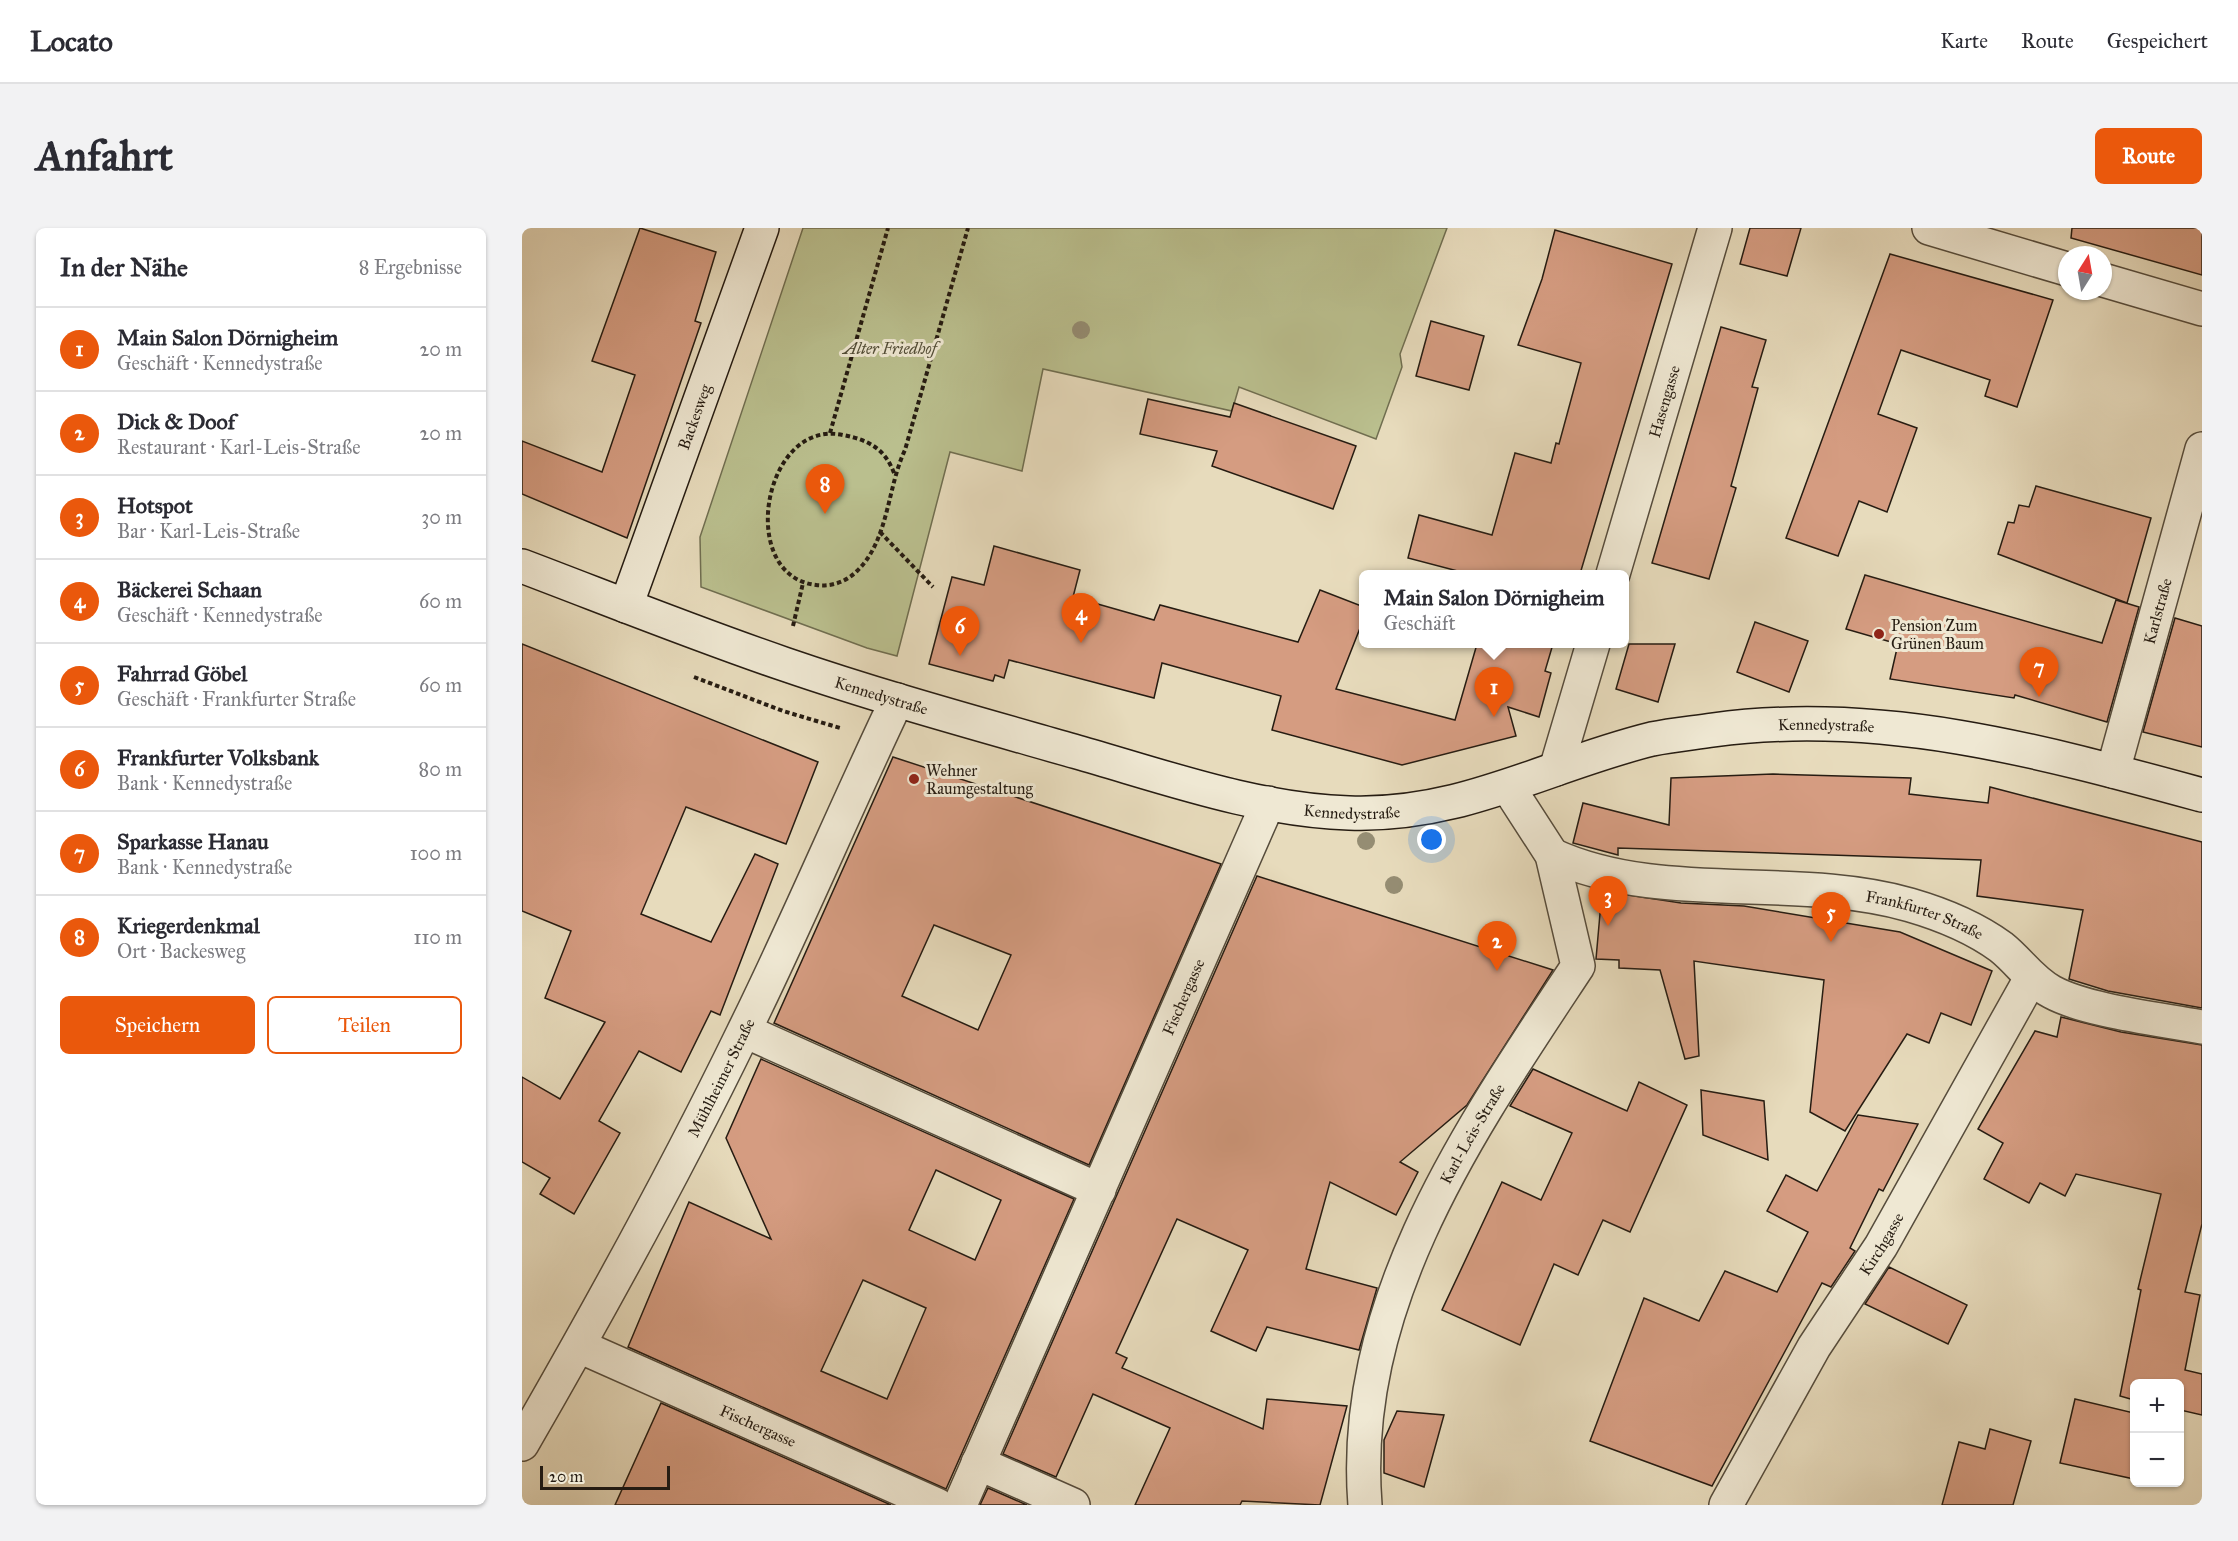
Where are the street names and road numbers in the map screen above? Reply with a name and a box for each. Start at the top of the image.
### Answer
street label: Hasengasse [1644,363,1684,440]
street label: Backesweg [674,381,716,452]
street label: Karlstraße [2139,576,2175,646]
street label: Kennedystraße [832,672,931,718]
street label: Kennedystraße [1778,714,1875,736]
street label: Kennedystraße [1303,800,1401,823]
street label: Frankfurter Straße [1864,886,1987,943]
street label: Fischergasse [1158,955,1208,1038]
street label: Mühlheimer Straße [683,1015,758,1140]
street label: Karl-Leis-Straße [1435,1079,1509,1187]
street label: Kirchgasse [1855,1209,1907,1279]
street label: Fischergasse [717,1400,800,1451]

